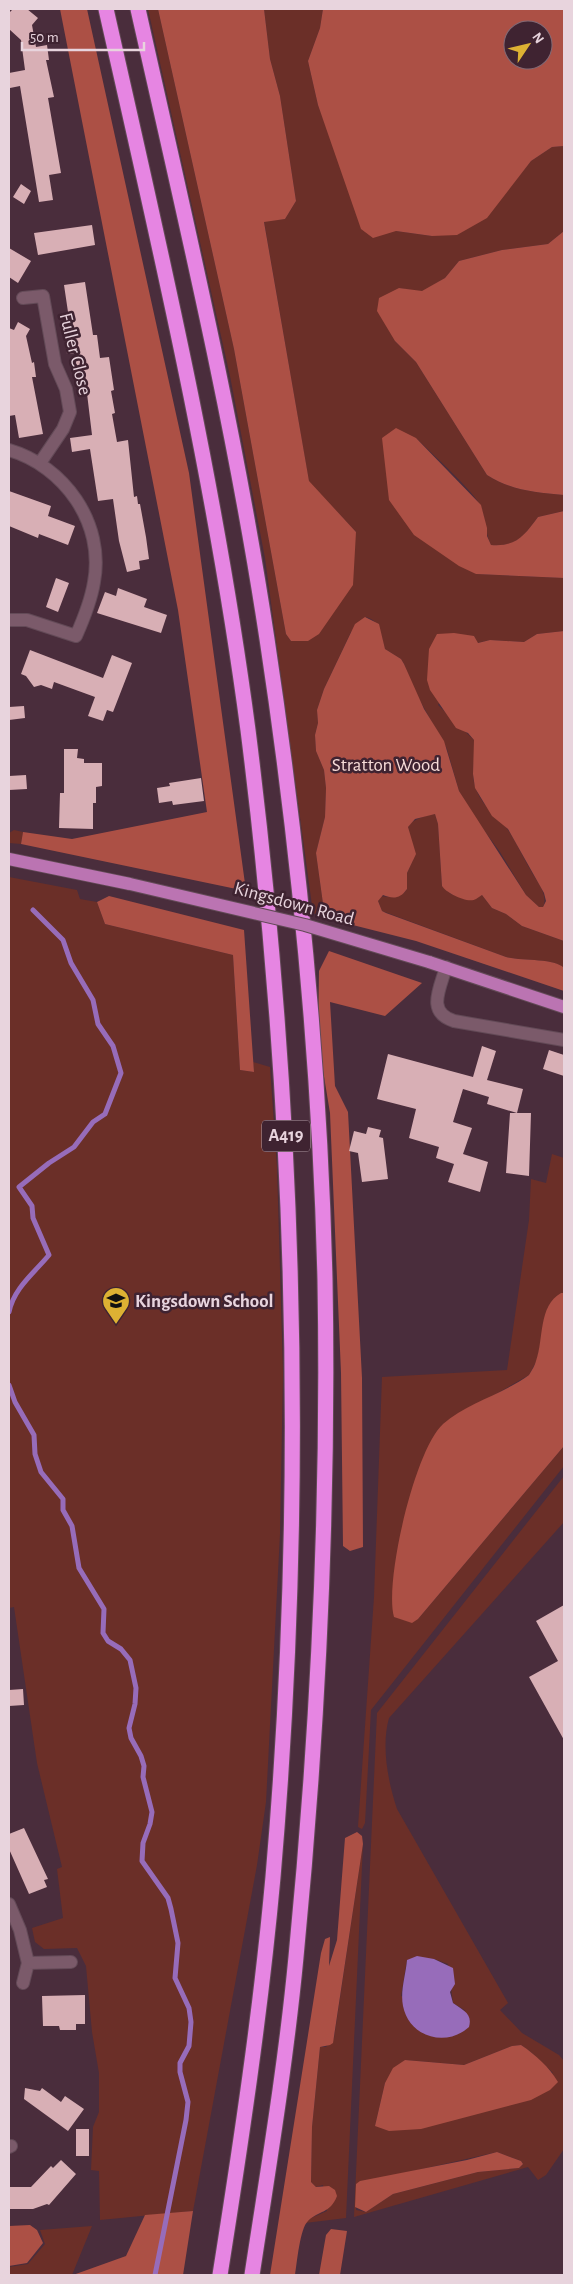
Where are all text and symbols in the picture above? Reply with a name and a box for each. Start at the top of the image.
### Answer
scale bar [22,20,145,52]
north arrow [503,20,553,70]
text: 50 m [30,30,59,45]
text: N [529,30,546,46]
street label: Fuller Close [56,311,94,397]
park label: Stratton Wood [332,756,440,775]
street label: Kingsdown Road [232,879,356,929]
road number: A419 [262,1120,310,1152]
school or university icon: Kingsdown School [101,1286,131,1325]
place label: Kingsdown School [135,1292,274,1311]

